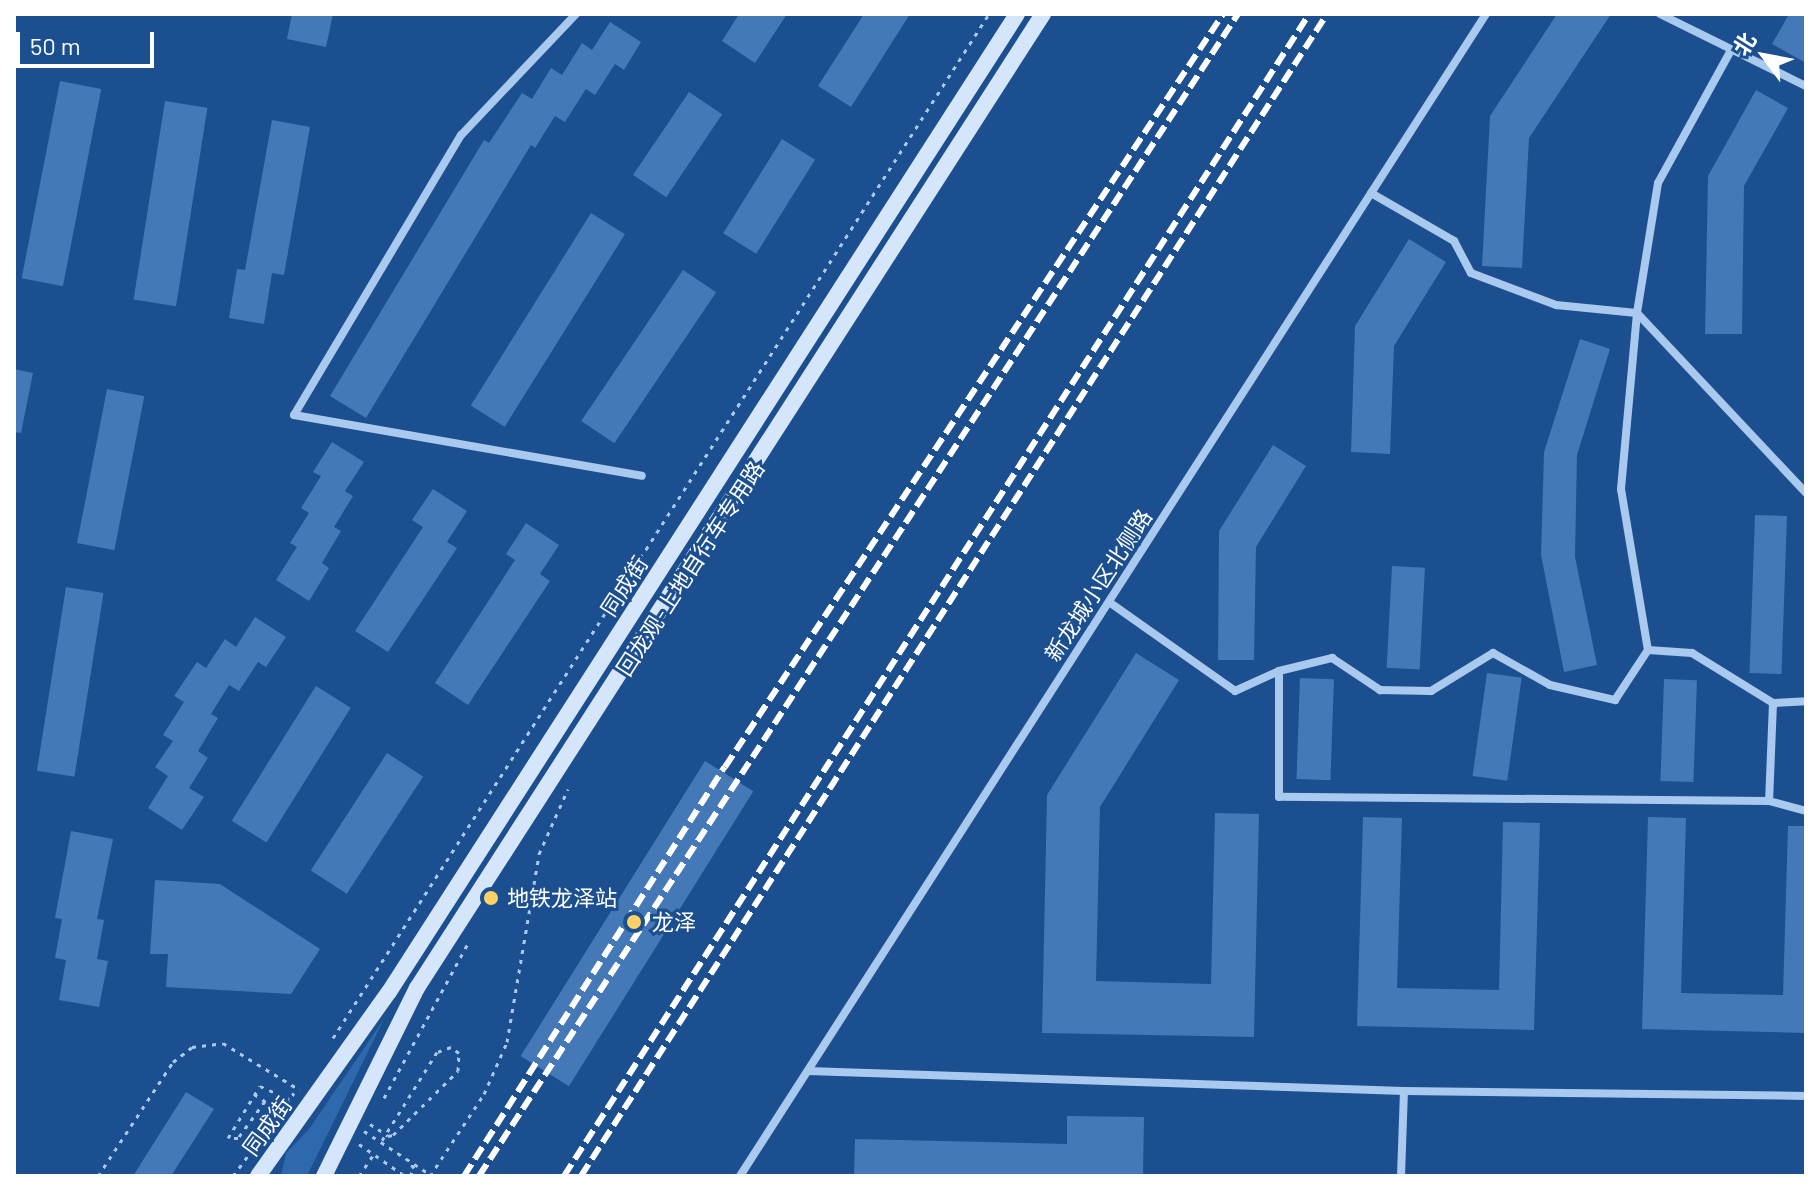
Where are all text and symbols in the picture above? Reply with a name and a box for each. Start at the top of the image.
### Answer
scale bar [20,16,158,66]
north arrow [1724,16,1804,96]
text: 北 [1727,27,1761,60]
text: 50 m [30,31,81,60]
street label: 回龙观-上地自行车专用路 [611,456,769,680]
street label: 新龙城小区北侧路 [1039,504,1157,666]
street label: 同成街 [595,551,653,621]
place label: 地铁龙泽站 [507,885,617,911]
marker: 地铁龙泽站 [482,889,500,907]
place label: 龙泽 [652,909,696,935]
marker: 龙泽 [623,911,645,933]
street label: 同成街 [237,1092,297,1160]

